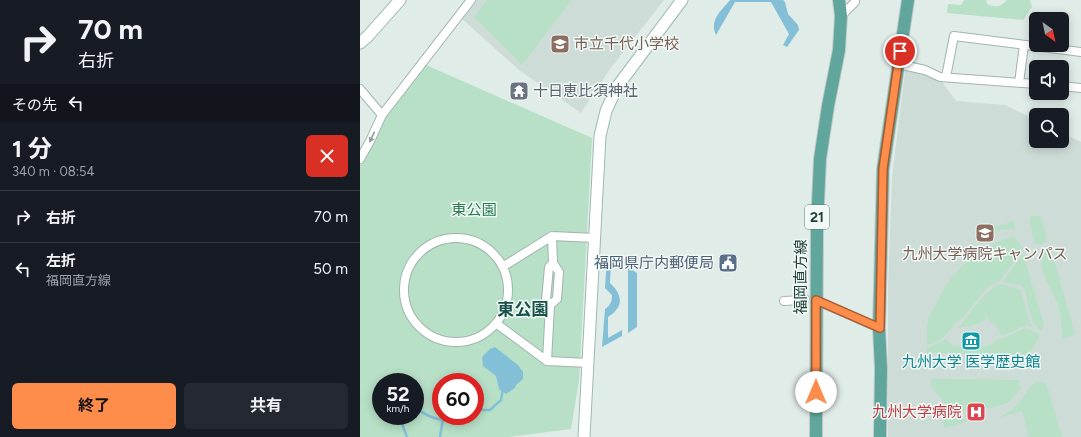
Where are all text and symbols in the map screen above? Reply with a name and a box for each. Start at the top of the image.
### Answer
text: 70 m [78,12,143,46]
north arrow [1029,12,1069,52]
map controls [1029,12,1069,148]
icon: right [12,16,64,68]
school or university icon: 市立千代小学校 [549,33,571,55]
pin [883,34,917,68]
place label: 市立千代小学校 [574,35,679,53]
icon: arrive [889,40,911,62]
text: 右折 [78,50,114,72]
button: sound [1029,60,1069,100]
temple icon: 十日恵比須神社 [508,80,530,102]
place label: 十日恵比須神社 [533,82,638,100]
icon: left [65,92,87,114]
text: その先 [12,96,57,114]
button: search [1029,108,1069,148]
one-way arrow [369,132,375,143]
text: 1 分 [12,134,52,163]
button: close [306,135,348,177]
text: 340 m · 08:54 [12,164,95,179]
park label: 東公園 [451,201,497,219]
road number: 21 [805,205,829,229]
icon: right [12,206,34,228]
text: 70 m [314,208,348,226]
text: 右折 [46,209,76,227]
school or university icon: 九州大学病院キャンパス [974,222,996,244]
street label: 福岡直方線 [792,239,810,315]
place label: 九州大学病院キャンパス [902,245,1068,263]
text: 左折 [46,252,76,270]
public building icon: 福岡県庁内郵便局 [717,252,739,274]
place label: 福岡県庁内郵便局 [594,254,714,272]
icon: left [12,258,34,280]
text: 50 m [313,260,348,278]
text: 福岡直方線 [46,273,111,288]
district label: 東公園 [498,299,549,319]
museum icon: 九州大学 医学歴史館 [960,330,982,352]
place label: 九州大学 医学歴史館 [902,353,1040,371]
position arrow [795,371,837,413]
speed limit sign: 60 [432,373,484,425]
text: 52 [386,382,410,406]
button: 終了 [12,383,176,429]
button: 共有 [184,383,348,429]
hospital icon: 九州大学病院 [965,401,987,423]
text: km/h [387,402,409,415]
place label: 九州大学病院 [872,403,962,421]

